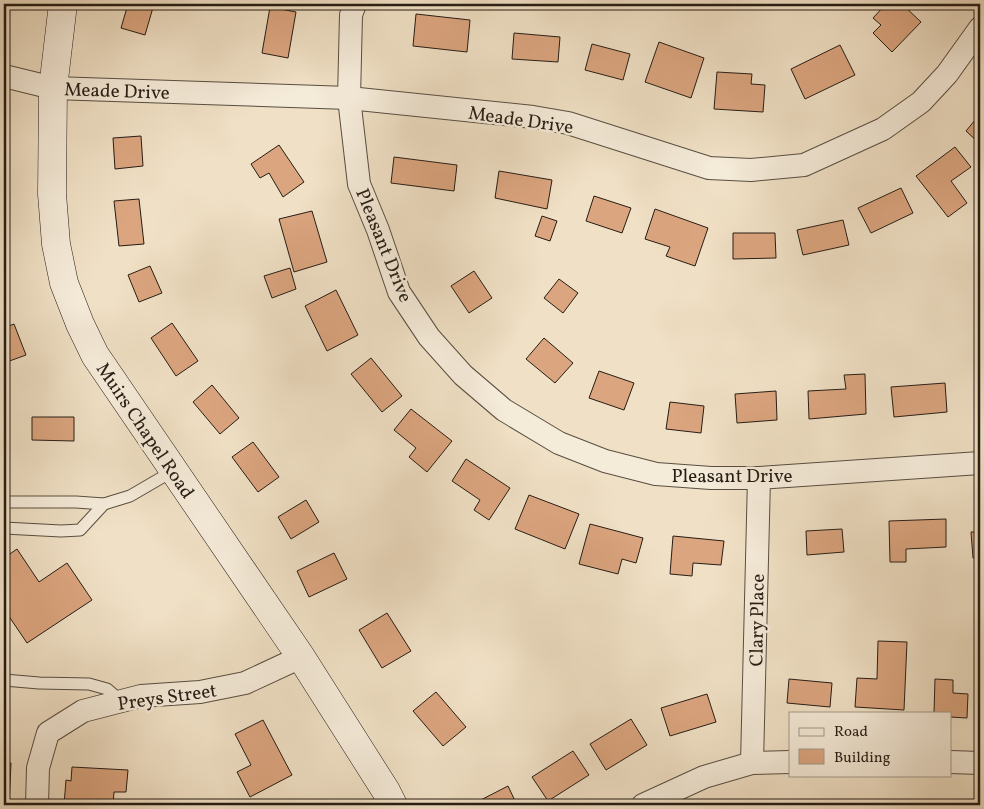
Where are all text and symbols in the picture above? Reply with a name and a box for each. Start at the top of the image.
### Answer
street label: Meade Drive [64,77,170,107]
street label: Meade Drive [467,101,575,141]
street label: Pleasant Drive [348,185,418,307]
street label: Muirs Chapel Road [89,358,200,504]
street label: Pleasant Drive [672,464,793,490]
street label: Clary Place [744,573,772,667]
street label: Preys Street [116,678,219,718]
legend [789,712,952,776]
text: Road [834,722,868,743]
text: Building [834,748,891,769]

